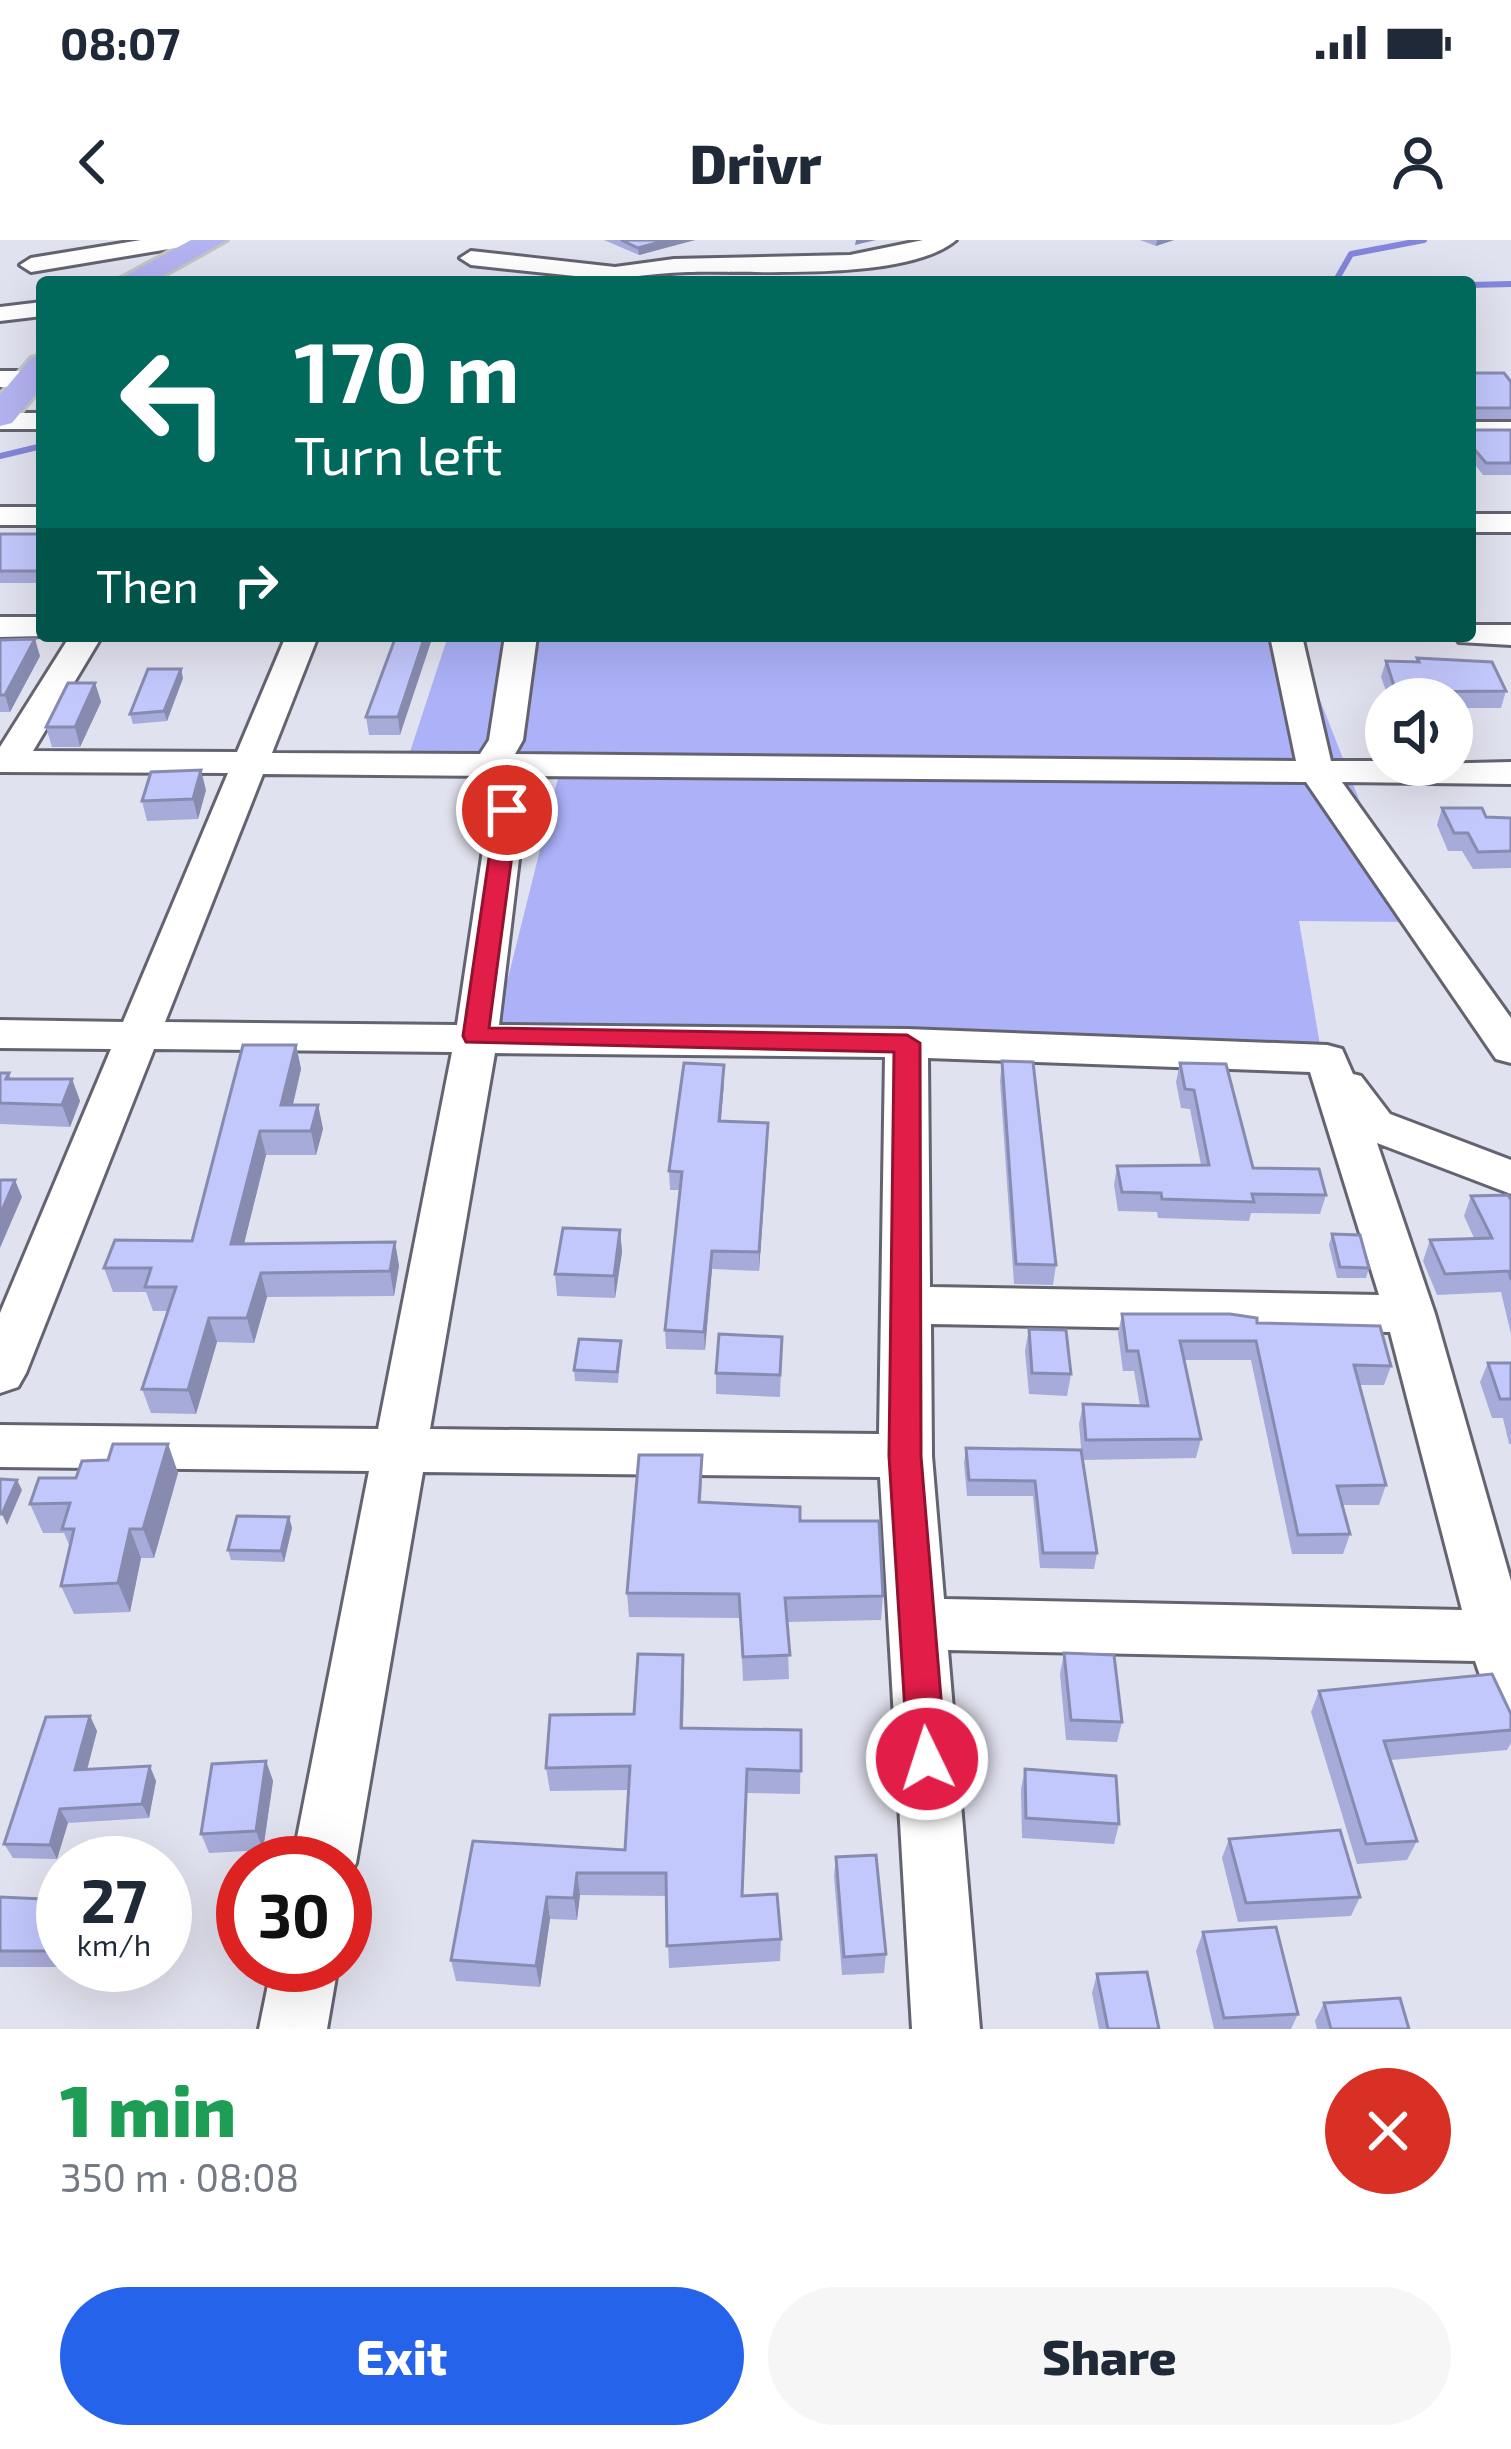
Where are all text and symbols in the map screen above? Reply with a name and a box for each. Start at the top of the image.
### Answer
text: 08:07 [60,15,180,69]
icon: back [60,129,126,195]
icon: person [1385,129,1451,195]
text: Drivr [689,130,822,195]
text: 170 m [294,319,520,420]
icon: left [96,324,252,480]
text: Turn left [294,421,503,486]
icon: right [223,552,289,618]
text: Then [96,558,199,612]
map controls [1365,678,1473,786]
button: sound [1365,678,1473,786]
pin [456,759,558,861]
icon: arrive [474,777,540,843]
position arrow [864,1696,990,1822]
speed limit sign: 30 [216,1836,372,1992]
text: 27 [81,1863,147,1935]
text: km/h [77,1926,151,1962]
text: 1 min [60,2065,236,2151]
button: close [1325,2068,1451,2194]
text: 350 m · 08:08 [60,2153,299,2200]
button: Exit [60,2287,744,2425]
button: Share [768,2287,1451,2425]

